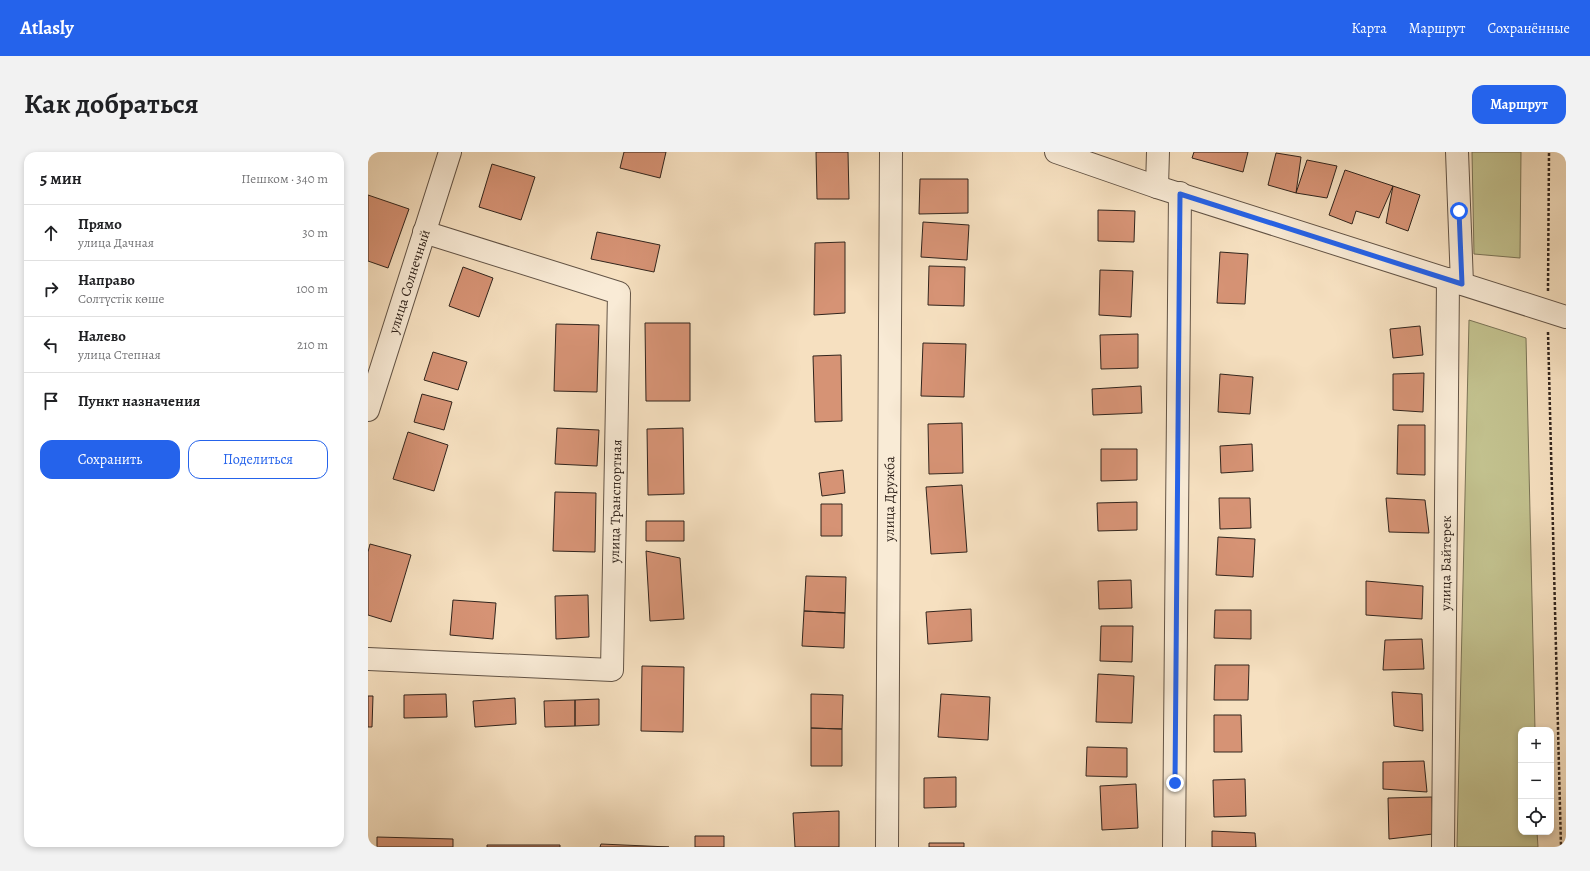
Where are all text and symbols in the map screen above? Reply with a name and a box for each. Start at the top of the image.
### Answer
text: Atlasly [20,15,74,41]
text: Карта [1352,19,1387,38]
text: Маршрут [1409,19,1465,38]
text: Сохранённые [1487,19,1570,38]
text: Как добраться [24,85,199,123]
button: Маршрут [1472,85,1566,124]
text: 5 мин [40,167,82,190]
text: Пешком · 340 m [241,170,328,187]
route start [1450,202,1468,220]
text: Прямо [78,214,122,234]
icon: ahead [40,222,62,244]
text: 30 m [302,224,328,241]
street label: улица Солнечный [384,227,435,337]
text: улица Дачная [78,234,154,251]
text: Направо [78,270,135,290]
icon: right [40,278,62,300]
text: 100 m [296,280,328,297]
text: Солтүстік көше [78,290,164,307]
text: Налево [78,326,126,346]
icon: left [40,334,62,356]
text: 210 m [297,336,328,353]
text: улица Степная [78,346,161,363]
icon: arrive [40,390,62,412]
text: Пункт назначения [78,391,200,411]
street label: улица Транспортная [605,439,626,564]
button: Сохранить [40,440,180,479]
button: Поделиться [188,440,328,479]
street label: улица Дружба [880,456,899,543]
street label: улица Байтерек [1436,515,1456,612]
map controls [1518,727,1554,835]
button: + [1518,727,1554,763]
button: − [1518,763,1554,799]
route end [1166,774,1184,792]
button: locate [1518,799,1554,835]

